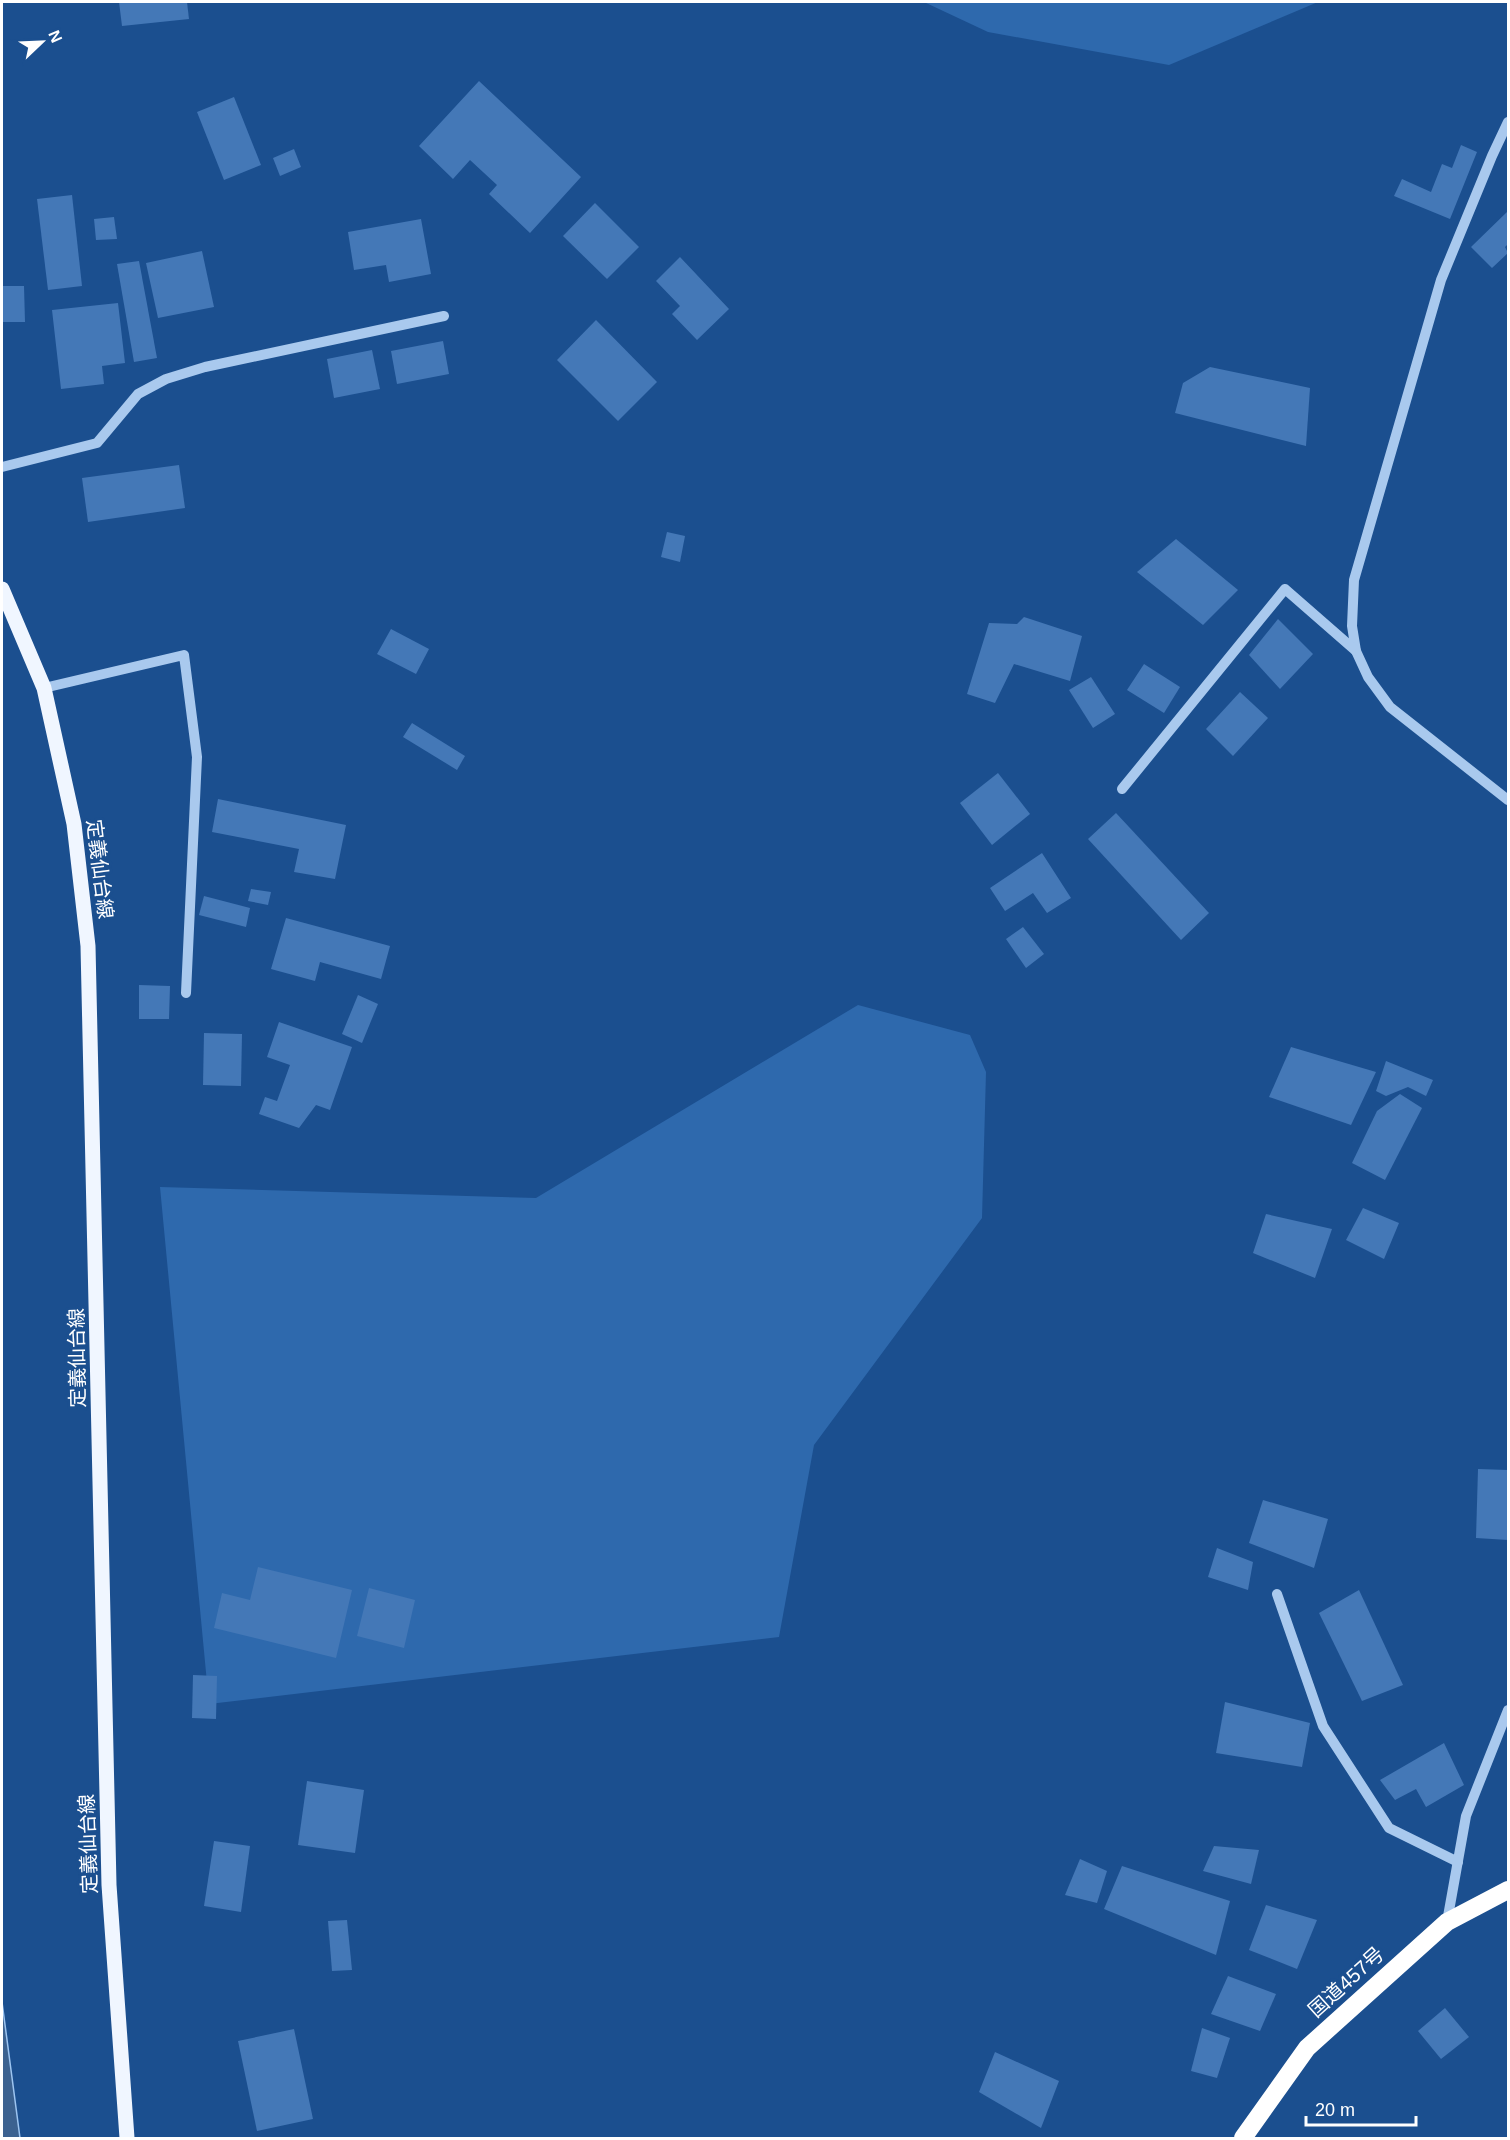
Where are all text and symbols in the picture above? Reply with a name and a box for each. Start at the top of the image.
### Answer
north arrow [12,12,72,72]
text: N [45,28,65,45]
street label: 定義仙台線 [83,818,117,920]
street label: 定義仙台線 [65,1308,89,1408]
street label: 定義仙台線 [75,1794,101,1894]
street label: 国道457号 [1304,1943,1388,2021]
scale bar [1306,2089,1416,2127]
text: 20 m [1315,2100,1355,2120]

